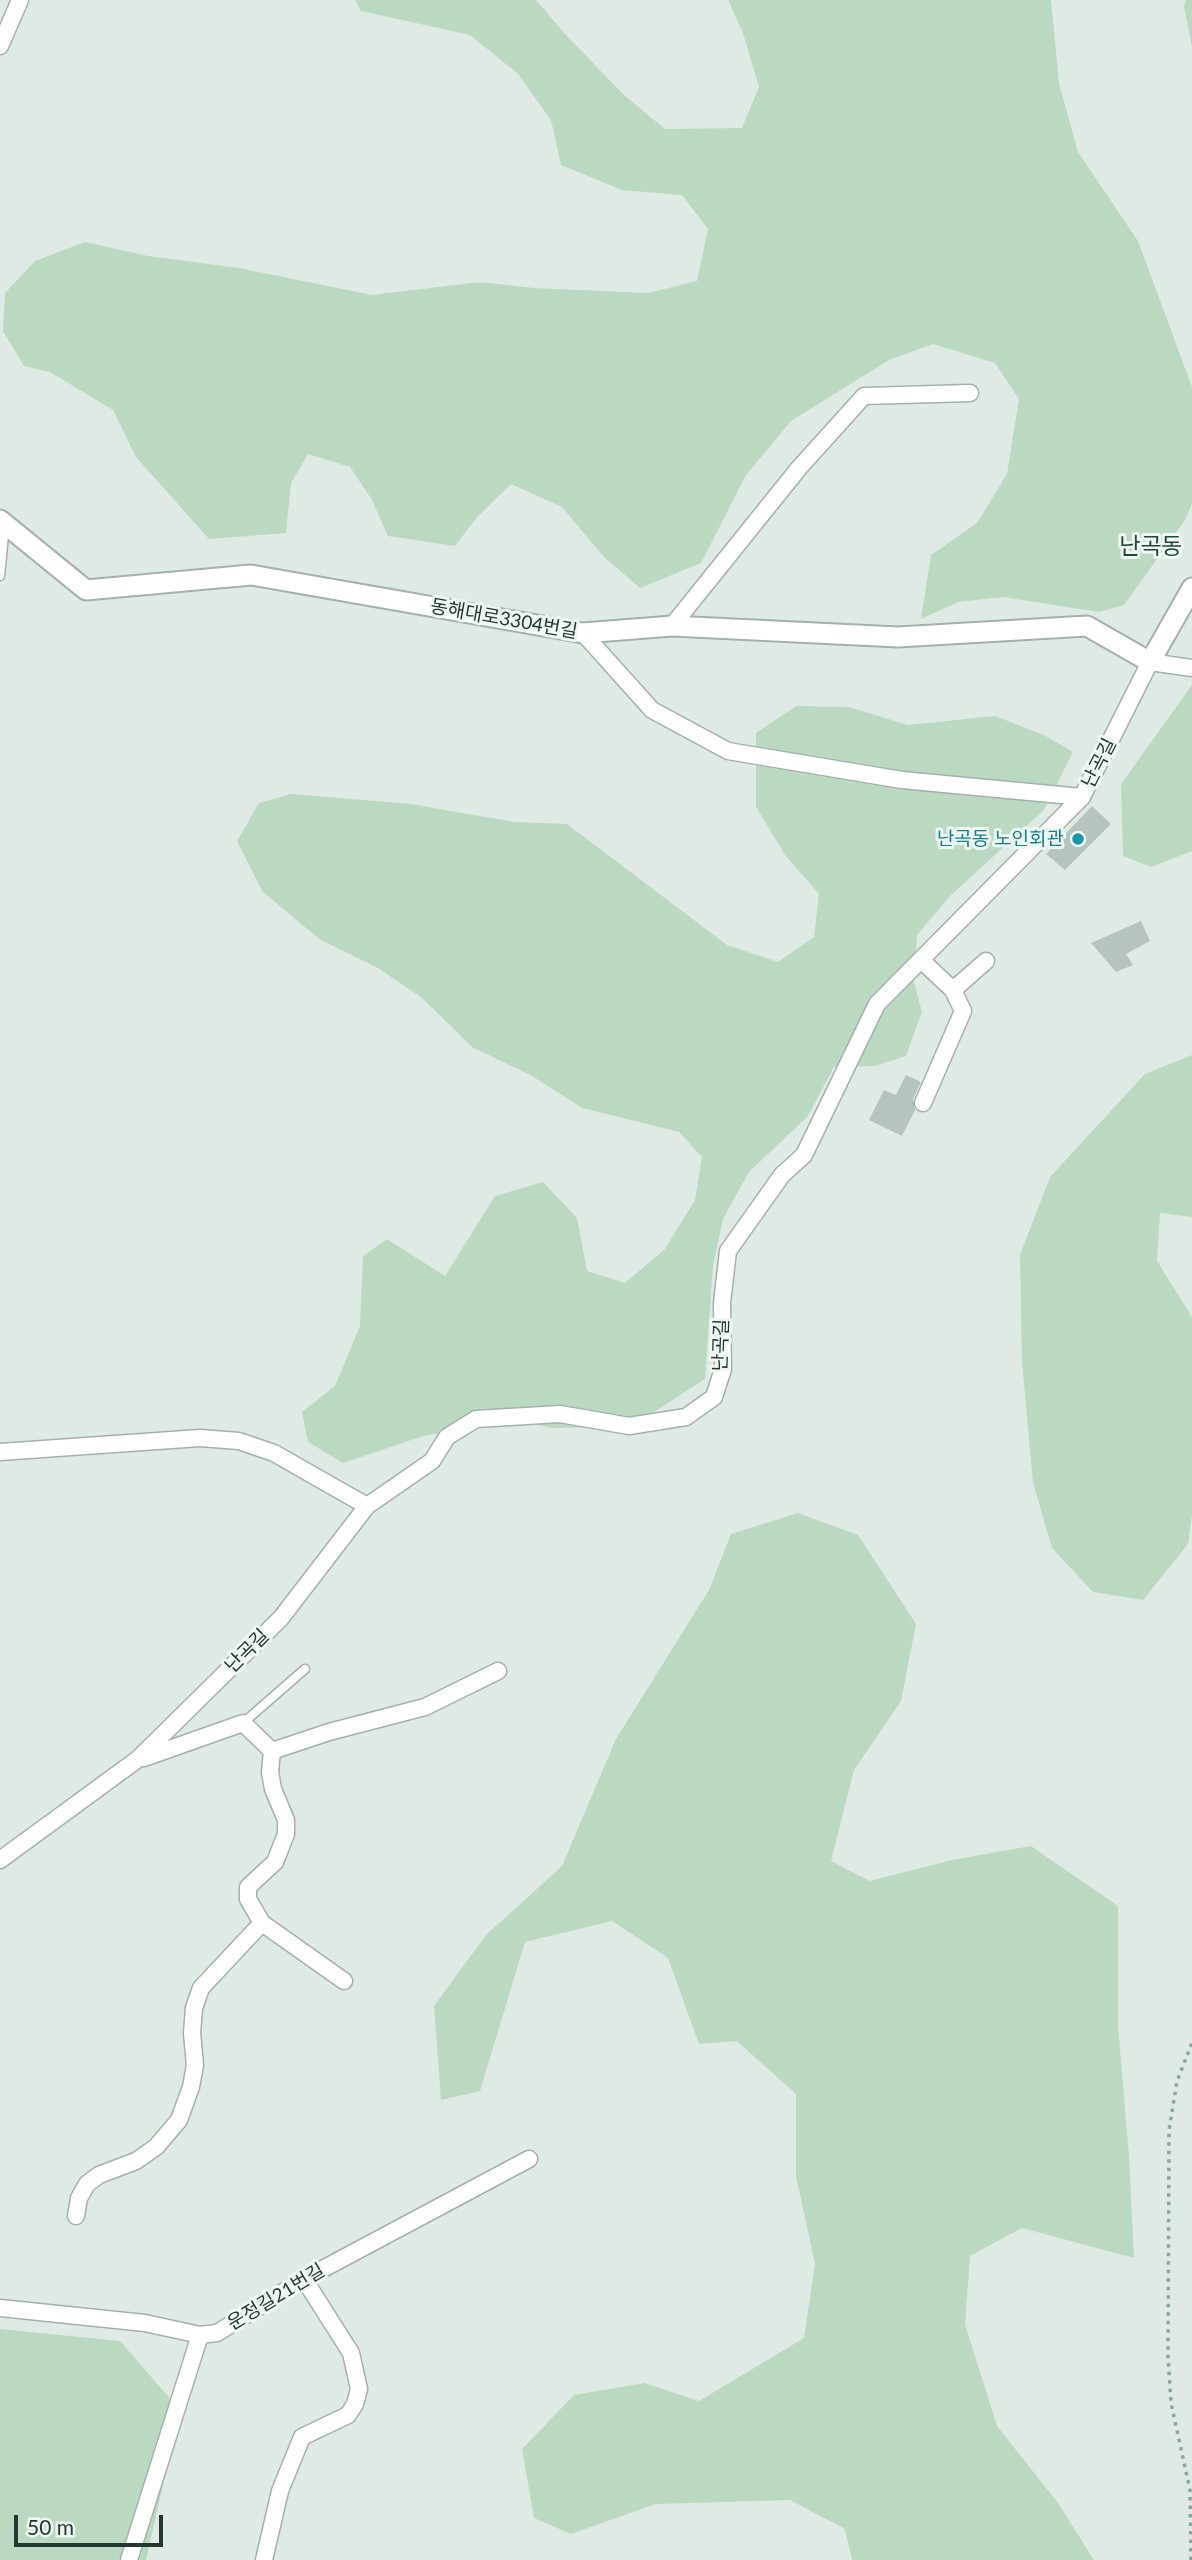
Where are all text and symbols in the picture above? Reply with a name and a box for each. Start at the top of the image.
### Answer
district label: 난곡동 [1119,533,1183,561]
street label: 동해대로3304번길 [429,595,579,643]
street label: 난곡길 [1077,734,1121,792]
place label: 난곡동 노인회관 [937,828,1064,850]
marker: 난곡동 노인회관 [1070,831,1086,847]
street label: 난곡길 [709,1318,733,1372]
street label: 난곡길 [220,1624,274,1678]
street label: 운정길21번길 [223,2259,329,2335]
scale bar [18,2500,166,2544]
text: 50 m [27,2514,74,2539]

